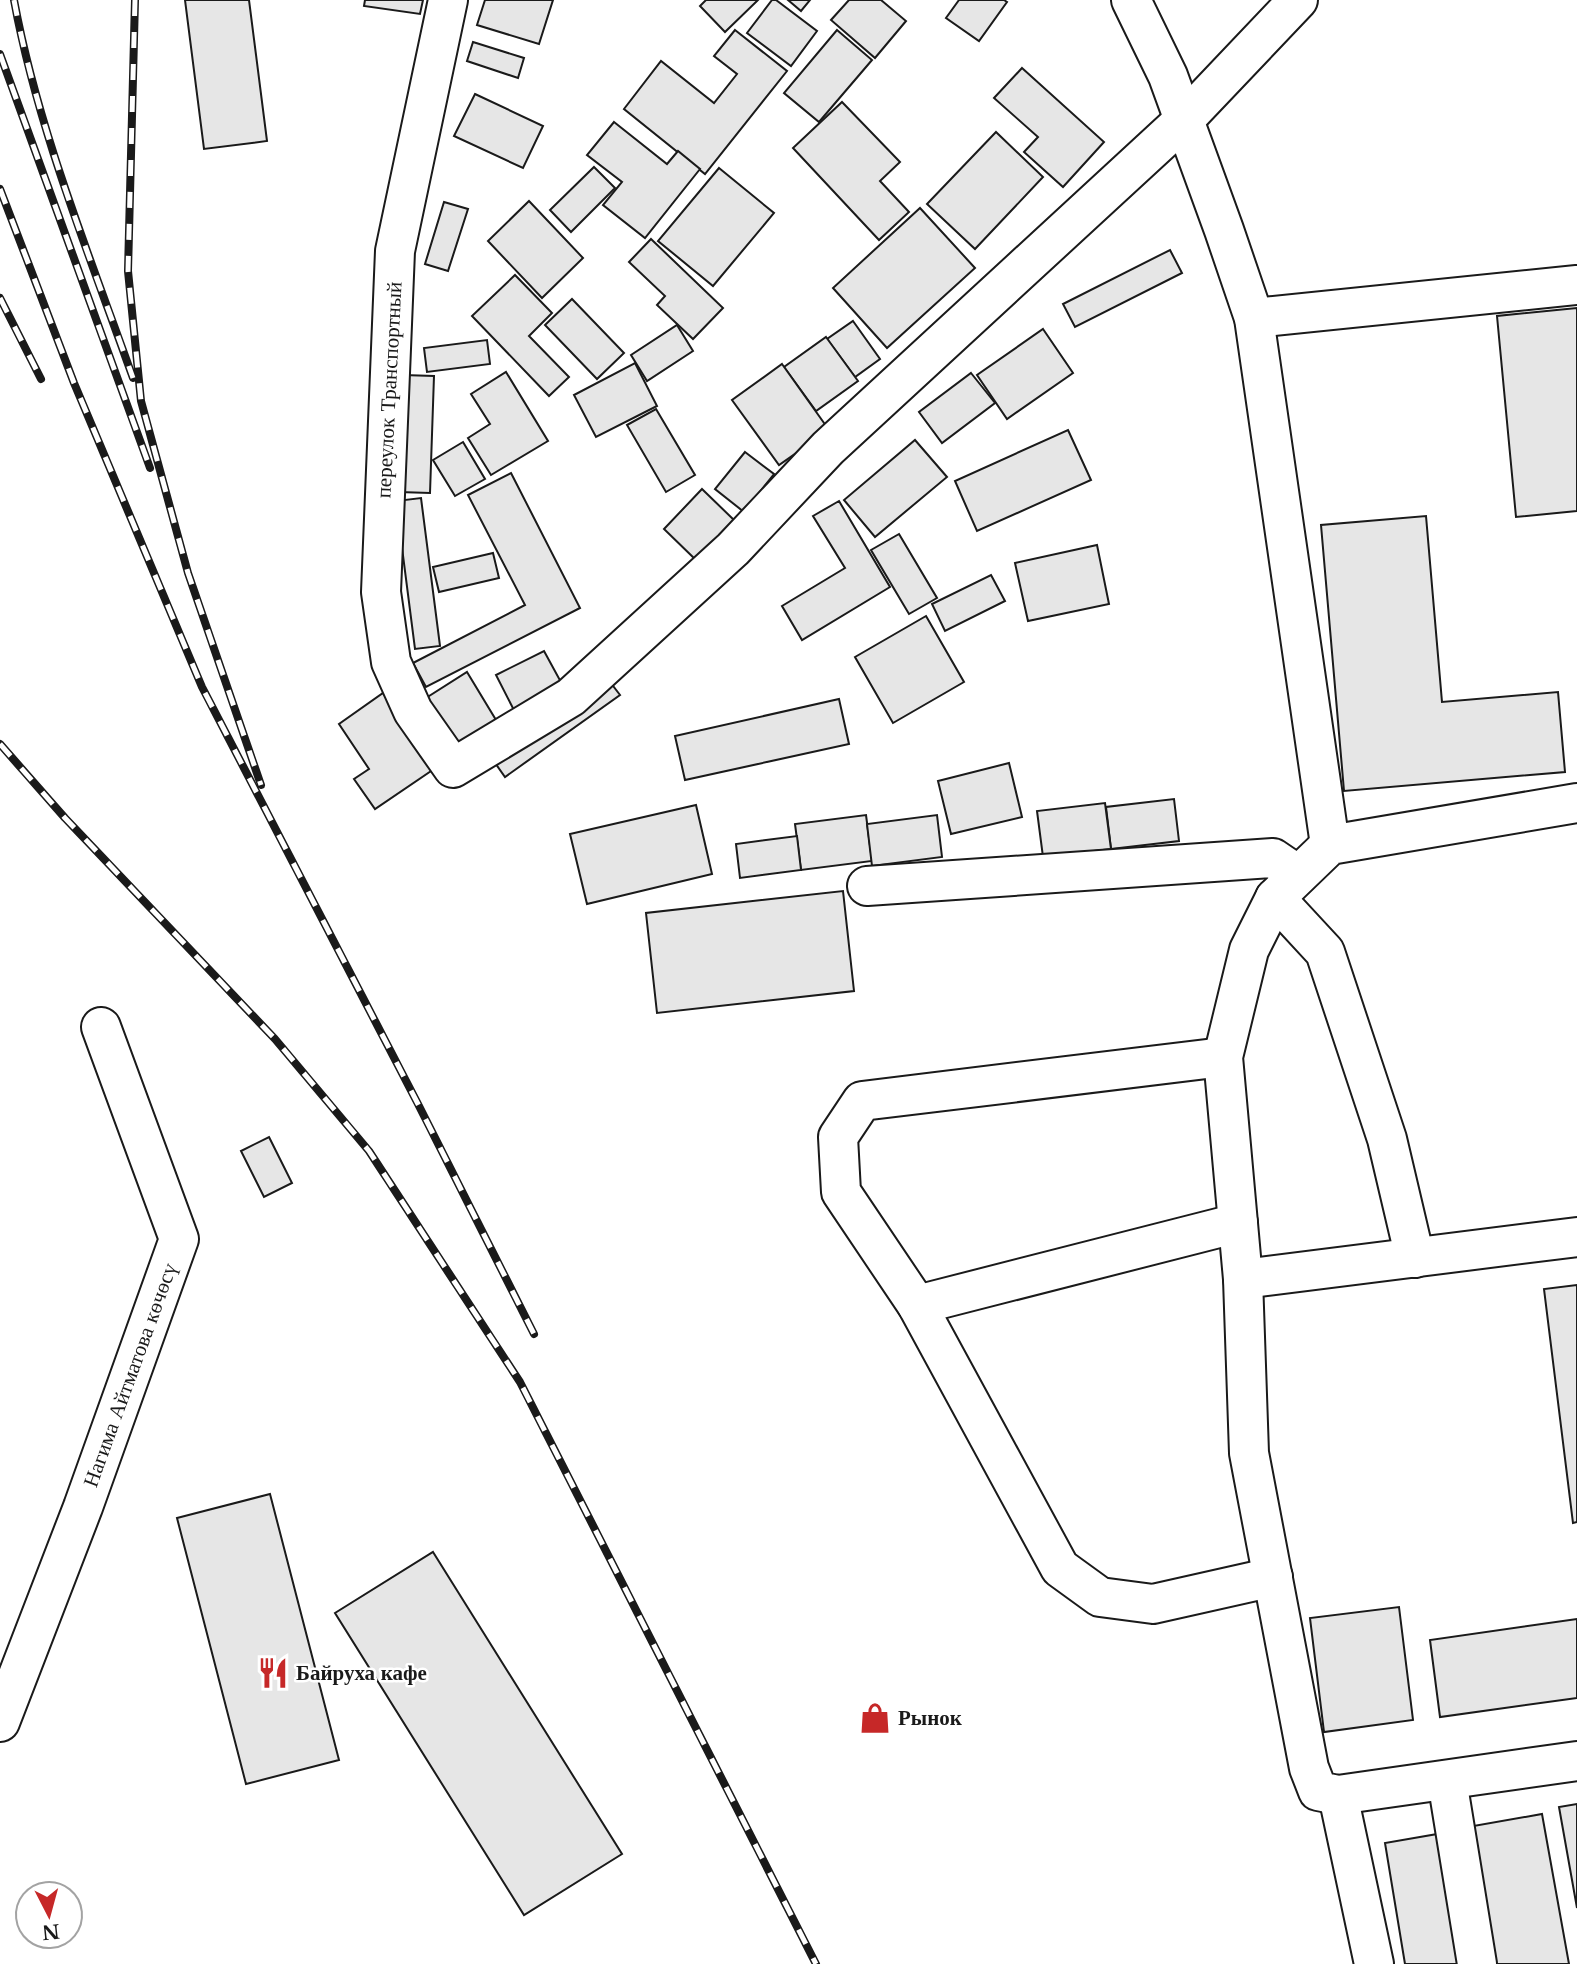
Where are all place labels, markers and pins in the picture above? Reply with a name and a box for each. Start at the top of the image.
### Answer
restaurant icon: Байруха кафе [256,1656,290,1690]
place label: Байруха кафе [296,1660,427,1686]
shop icon: Рынок [858,1701,892,1735]
place label: Рынок [898,1705,963,1731]

